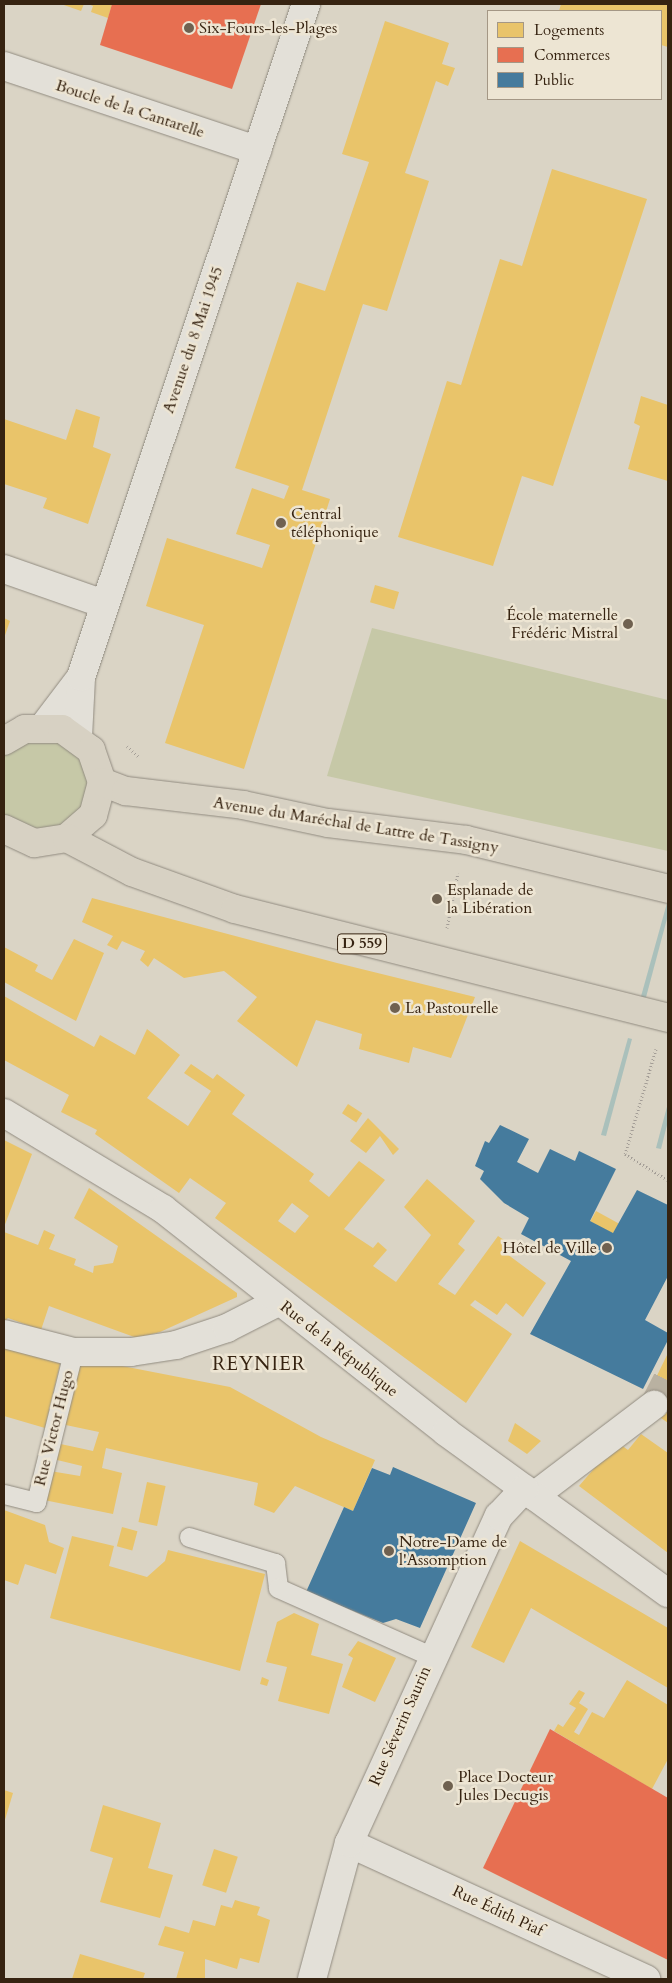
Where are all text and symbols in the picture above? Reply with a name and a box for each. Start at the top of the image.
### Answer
legend [487,10,662,100]
place label: Six-Fours-les-Plages [199,18,337,38]
text: Logements [534,20,604,40]
marker: Six-Fours-les-Plages [183,22,195,34]
text: Commerces [534,45,610,65]
text: Public [534,70,574,90]
street label: Boucle de la Cantarelle [53,76,207,142]
street label: Avenue du 8 Mai 1945 [159,264,227,416]
place label: Central téléphonique [291,504,379,542]
marker: Central téléphonique [275,517,287,529]
place label: École maternelle Frédéric Mistral [506,605,618,643]
marker: École maternelle Frédéric Mistral [622,618,634,630]
street label: Avenue du Maréchal de Lattre de Tassigny [212,793,500,857]
place label: Esplanade de la Libération [447,880,534,918]
marker: Esplanade de la Libération [431,893,443,905]
road number: D 559 [337,932,387,956]
place label: La Pastourelle [405,998,499,1018]
marker: La Pastourelle [389,1002,401,1014]
place label: Hôtel de Ville [503,1238,597,1258]
marker: Hôtel de Ville [601,1242,613,1254]
street label: Rue de la République [276,1297,402,1401]
district label: REYNIER [211,1354,307,1376]
street label: Rue Victor Hugo [30,1368,78,1488]
place label: Notre-Dame de l'Assomption [399,1532,507,1570]
marker: Notre-Dame de l'Assomption [383,1545,395,1557]
street label: Rue Séverin Saurin [365,1663,435,1789]
place label: Place Docteur Jules Decugis [458,1767,553,1805]
marker: Place Docteur Jules Decugis [442,1780,454,1792]
street label: Rue Édith Piaf [449,1882,547,1940]

